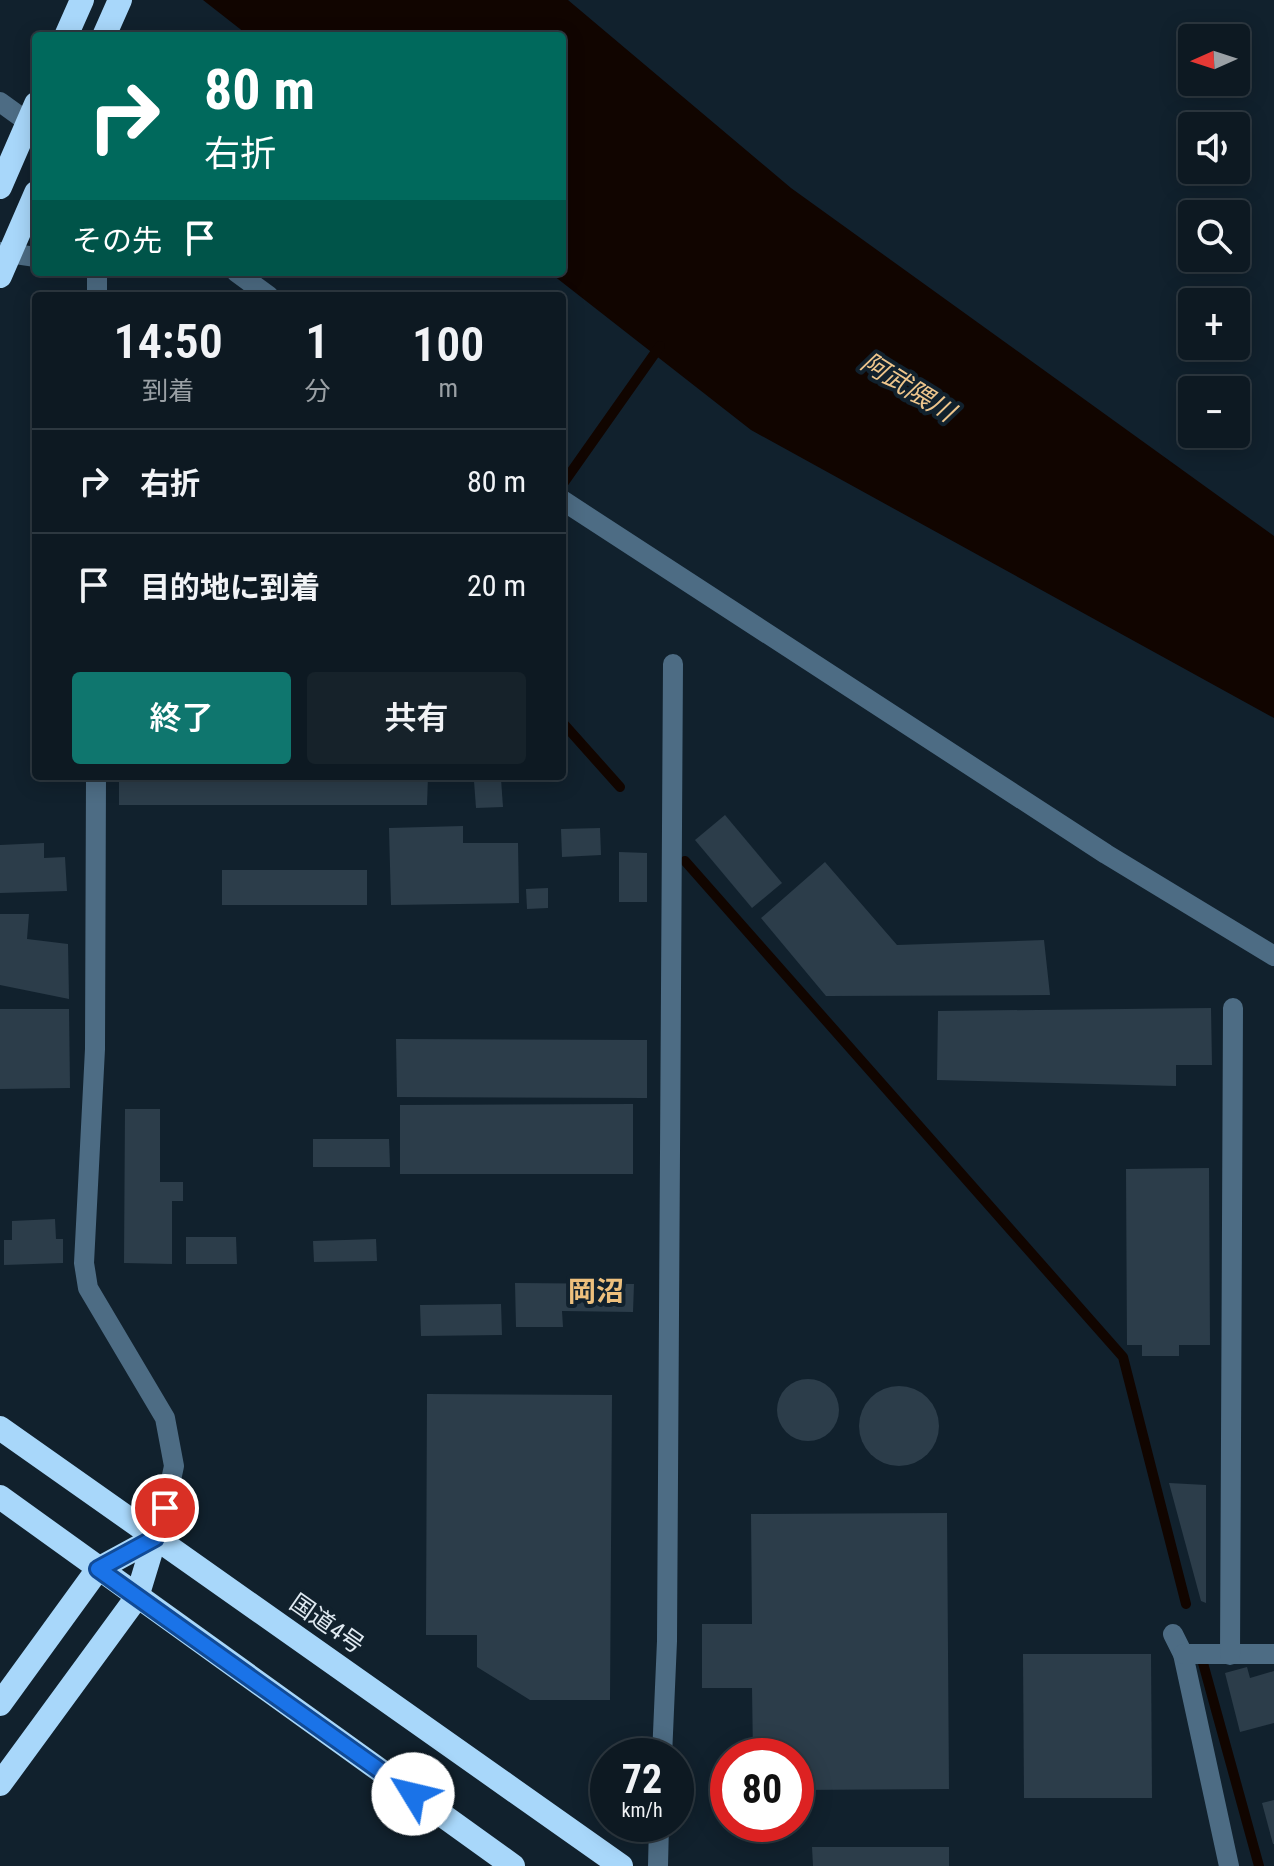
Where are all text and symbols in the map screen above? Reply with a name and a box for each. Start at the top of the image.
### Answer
north arrow [1178,24,1250,96]
map controls [1178,24,1250,448]
text: 80 m [204,57,315,123]
icon: right [72,64,176,168]
button: sound [1178,112,1250,184]
text: 右折 [204,133,276,175]
button: search [1178,200,1250,272]
icon: arrive [178,216,222,260]
text: その先 [72,223,162,258]
button: + [1178,288,1250,360]
text: 14:50 [114,313,223,370]
text: 1 [305,313,329,370]
text: 100 [412,316,484,373]
water label: 阿武隈川 [856,347,963,429]
text: m [438,373,458,403]
text: 到着 [142,376,194,406]
text: 分 [304,376,330,406]
button: − [1178,376,1250,448]
icon: right [72,459,116,503]
text: 80 m [467,464,526,499]
text: 右折 [140,466,200,501]
icon: arrive [72,563,116,607]
text: 20 m [467,568,526,603]
text: 目的地に到着 [140,570,320,605]
button: 終了 [72,672,291,764]
button: 共有 [307,672,526,764]
district label: 岡沼 [568,1275,624,1308]
pin [131,1474,199,1542]
icon: arrive [143,1486,187,1530]
street label: 国道4号 [285,1588,369,1660]
speed limit sign: 80 [710,1738,814,1842]
position arrow [371,1752,455,1836]
text: 72 [622,1756,662,1803]
text: km/h [621,1798,663,1822]

